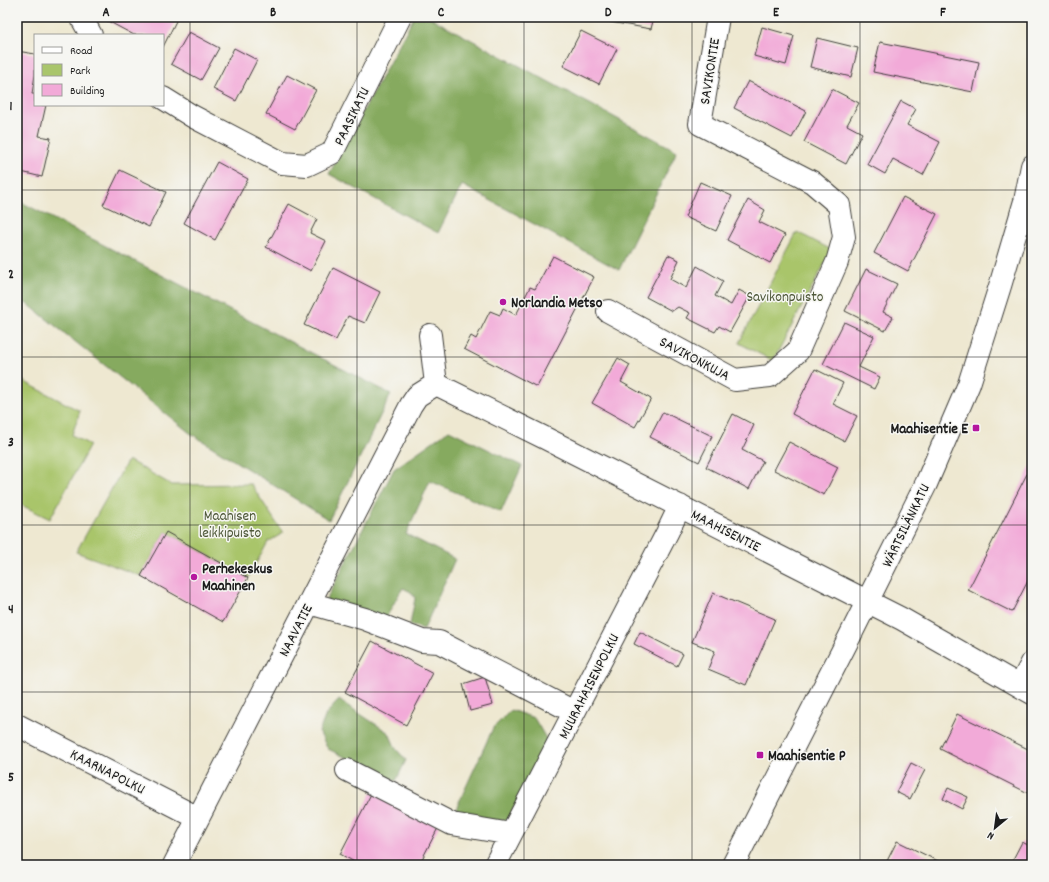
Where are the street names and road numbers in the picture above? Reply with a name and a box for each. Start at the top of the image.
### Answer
street label: SAVIKONTIE [695,36,727,106]
street label: PAASIKATU [329,84,376,150]
street label: SAVIKONKUJA [655,332,733,388]
street label: WÄRTSILÄNKATU [877,480,937,571]
street label: MAAHISENTIE [686,505,764,559]
street label: NAAVATIE [274,601,320,661]
street label: MUURAHAISENPOLKU [554,630,626,744]
street label: KAARNAPOLKU [66,744,149,801]

